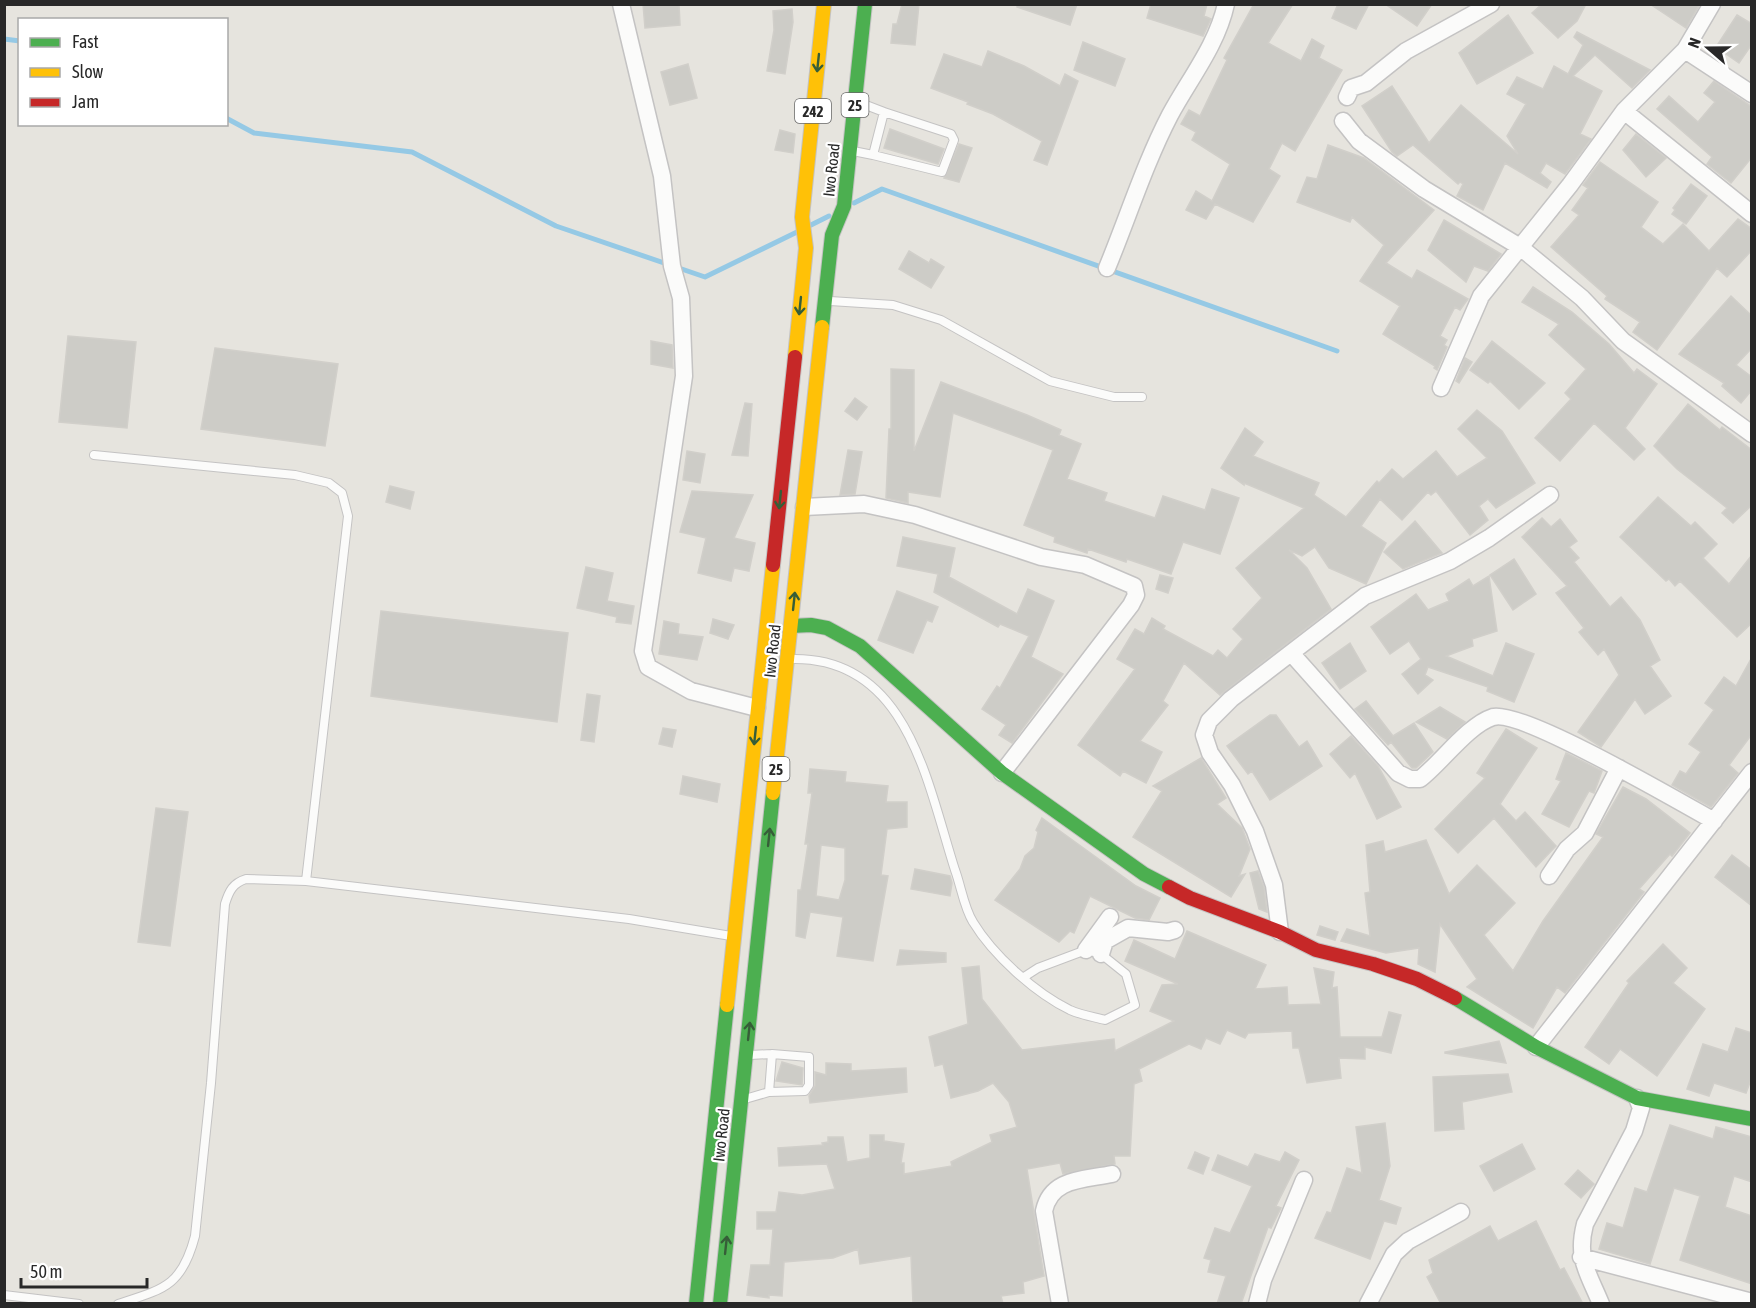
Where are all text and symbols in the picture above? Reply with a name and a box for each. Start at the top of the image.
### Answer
legend [18,18,228,126]
north arrow [1678,18,1738,78]
text: Fast [72,31,99,52]
text: N [1684,35,1704,50]
one-way arrow [812,52,823,72]
text: Slow [72,61,103,82]
text: Jam [72,91,99,112]
road number: 25 [842,93,868,117]
road number: 242 [795,99,831,123]
street label: Iwo Road [819,142,843,198]
one-way arrow [794,296,805,316]
one-way arrow [774,490,785,510]
one-way arrow [789,591,800,611]
street label: Iwo Road [760,623,784,679]
one-way arrow [749,726,760,746]
road number: 25 [762,757,790,781]
one-way arrow [764,827,775,847]
one-way arrow [744,1021,755,1041]
street label: Iwo Road [709,1107,733,1163]
one-way arrow [721,1236,732,1256]
scale bar [21,1251,147,1289]
text: 50 m [30,1261,62,1282]

